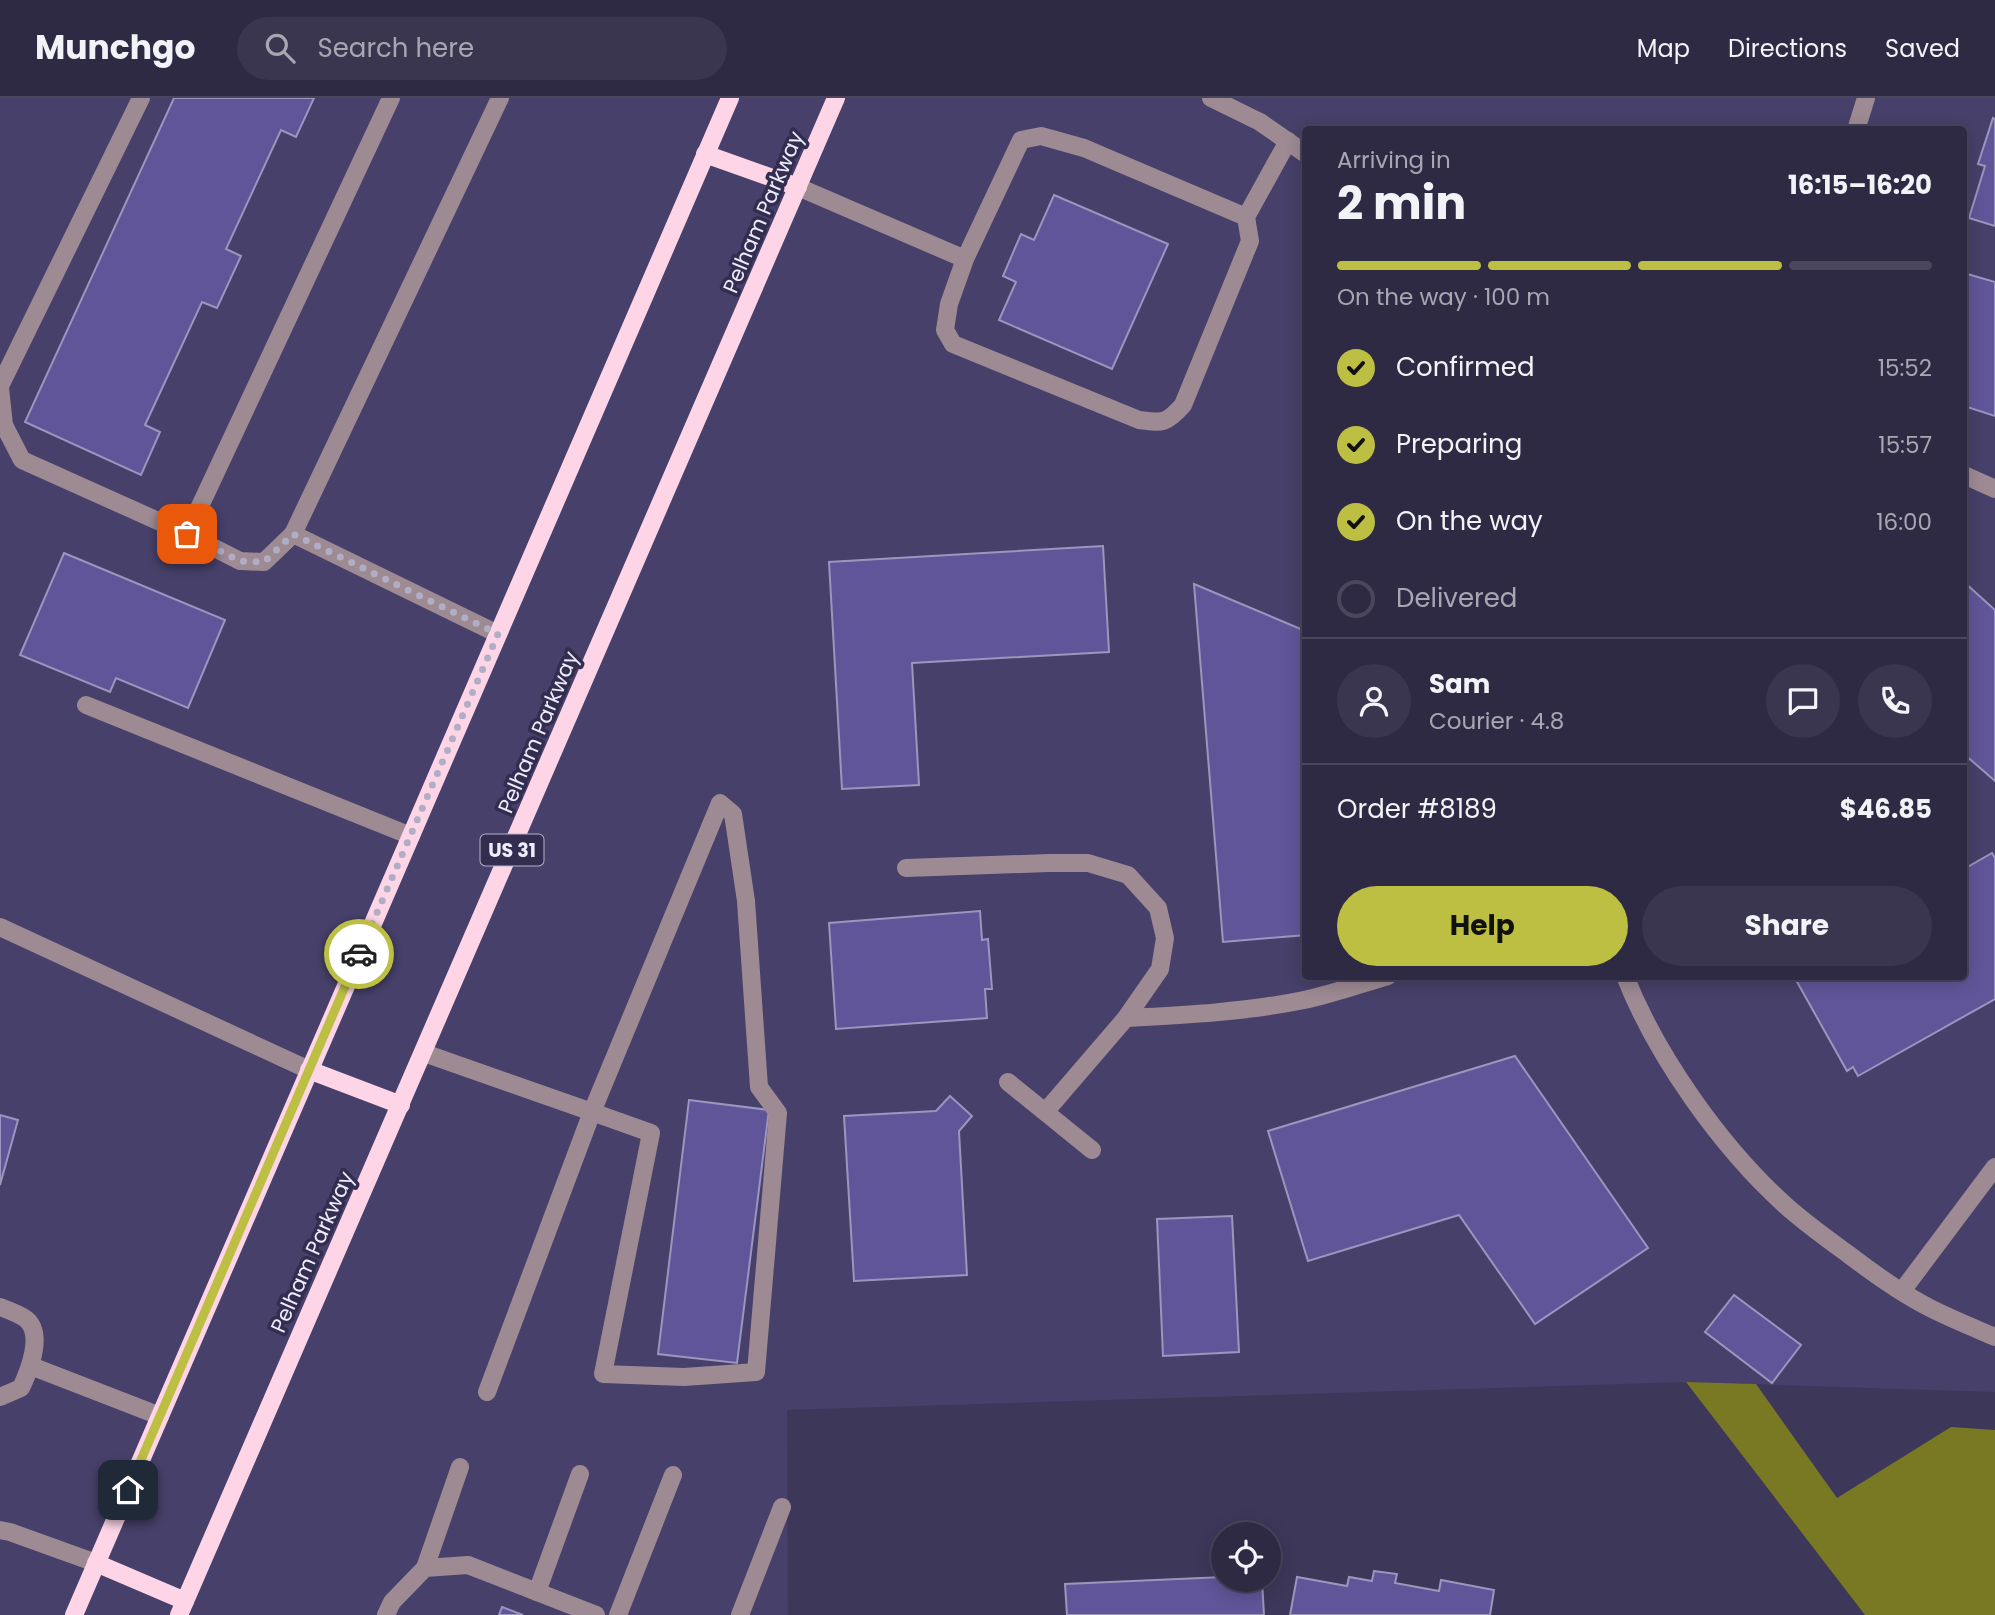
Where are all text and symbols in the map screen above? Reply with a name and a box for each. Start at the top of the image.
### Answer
search box [237,17,727,80]
text: Munchgo [35,24,195,71]
icon: search [261,29,299,67]
text: Search here [317,30,474,66]
text: Map [1637,32,1690,65]
text: Directions [1728,32,1847,65]
text: Saved [1885,32,1960,65]
street label: Pelham Parkway [716,126,810,298]
text: Arriving in [1337,144,1451,176]
text: 16:15–16:20 [1788,167,1932,203]
text: 2 min [1337,171,1466,235]
text: On the way · 100 m [1337,281,1550,313]
icon: check [1337,349,1375,387]
text: Confirmed [1396,349,1534,385]
text: 15:52 [1878,352,1932,384]
icon: check [1337,426,1375,464]
text: Preparing [1396,426,1522,462]
text: 15:57 [1878,429,1932,461]
icon: check [1337,503,1375,541]
text: On the way [1396,503,1543,539]
pin [157,504,217,564]
text: 16:00 [1876,506,1932,538]
icon: bag [168,515,206,553]
text: Delivered [1396,580,1517,616]
street label: Pelham Parkway [491,646,585,818]
button: person [1337,664,1411,738]
button: chat [1766,664,1840,738]
button: phone [1858,664,1932,738]
text: Sam [1429,666,1490,702]
text: Courier · 4.8 [1429,705,1564,737]
text: Order #8189 [1337,791,1497,827]
text: $46.85 [1840,791,1932,827]
road number: US 31 [480,834,544,866]
button: Help [1337,886,1628,966]
button: Share [1642,886,1932,966]
courier [324,919,394,989]
icon: car [340,935,378,973]
street label: Pelham Parkway [263,1167,361,1337]
pin [98,1460,158,1520]
icon: home [109,1471,147,1509]
map controls [1211,1522,1281,1592]
button: locate [1211,1522,1281,1592]

